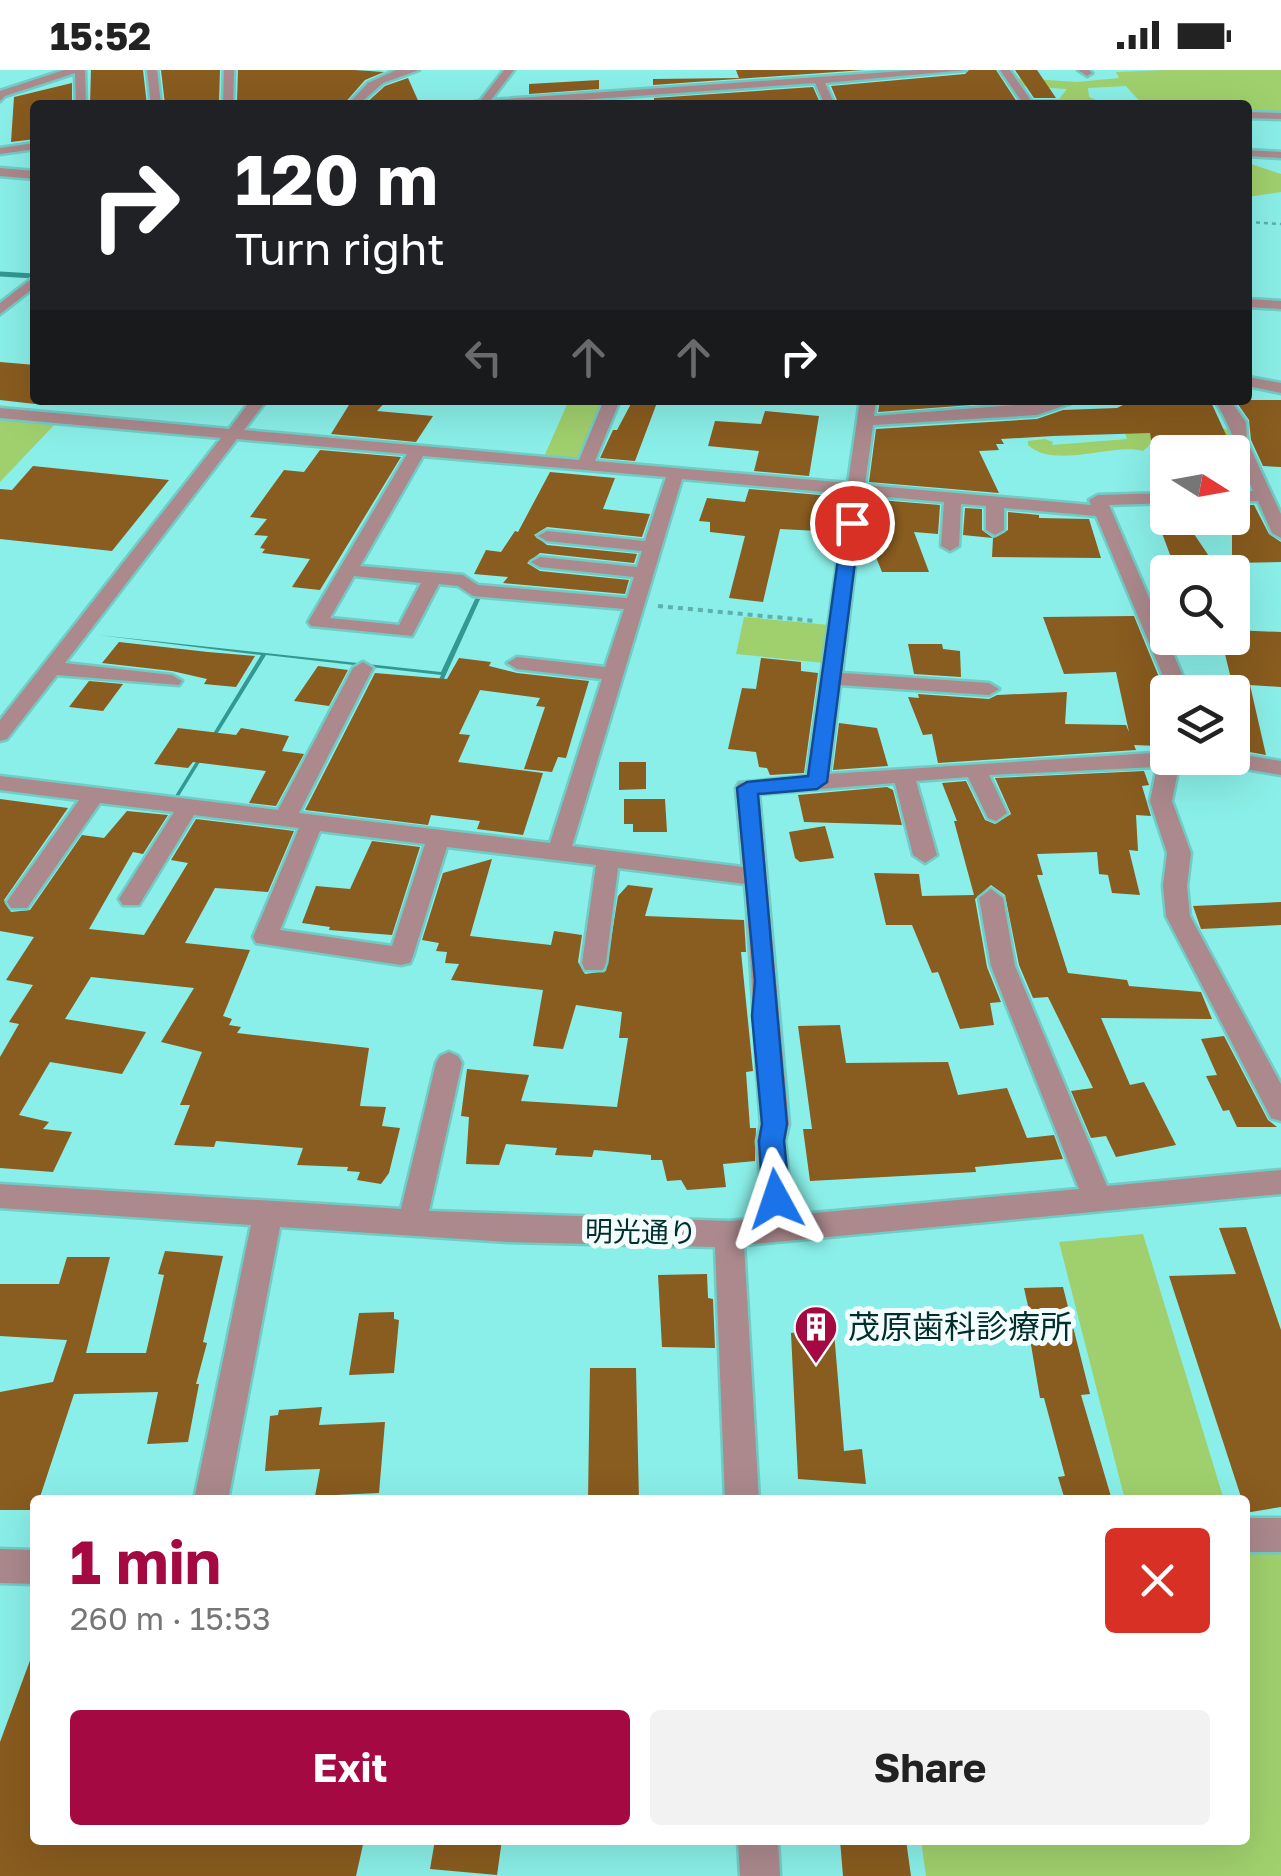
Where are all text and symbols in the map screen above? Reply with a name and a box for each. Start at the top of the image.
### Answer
text: 15:52 [50,13,151,58]
text: 120 m [235,136,438,220]
icon: right [70,140,200,270]
text: Turn right [235,221,445,275]
icon: left [456,330,511,385]
icon: ahead [561,330,616,385]
icon: ahead [666,330,721,385]
icon: right [771,330,826,385]
north arrow [1150,435,1250,535]
map controls [1150,435,1250,775]
pin [810,481,895,566]
icon: arrive [825,496,880,551]
button: search [1150,555,1250,655]
button: layers [1150,675,1250,775]
position arrow [724,1147,828,1251]
street label: 明光通り [585,1214,697,1249]
building icon: 茂原歯科診療所 [793,1304,839,1365]
place label: 茂原歯科診療所 [848,1307,1072,1345]
text: 1 min [70,1525,221,1597]
button: close [1105,1528,1210,1633]
text: 260 m · 15:53 [70,1599,271,1637]
button: Exit [70,1710,630,1825]
button: Share [650,1710,1210,1825]

